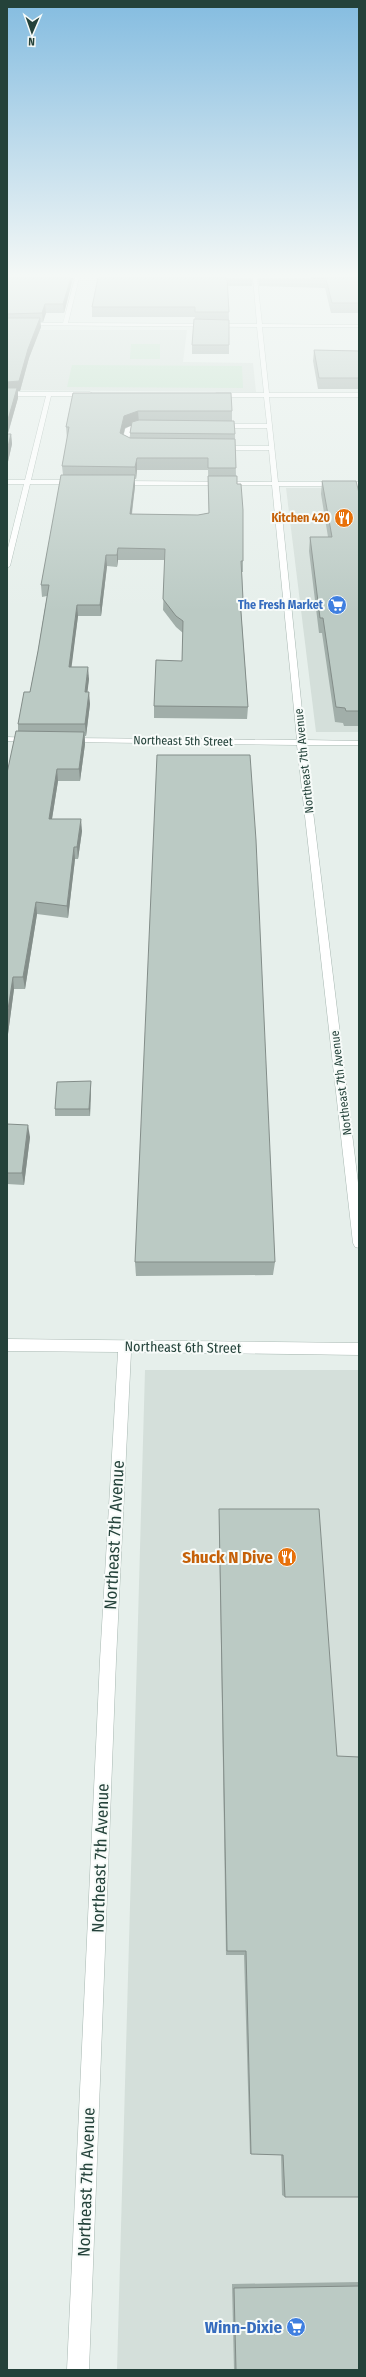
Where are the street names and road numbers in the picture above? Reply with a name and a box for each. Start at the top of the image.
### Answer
street label: Northeast 7th Avenue [292,708,316,814]
street label: Northeast 5th Street [133,733,233,749]
street label: Northeast 7th Avenue [328,1030,354,1136]
street label: Northeast 6th Street [124,1338,242,1357]
street label: Northeast 7th Avenue [100,1460,129,1610]
street label: Northeast 7th Avenue [87,1783,114,1933]
street label: Northeast 7th Avenue [73,2107,100,2257]

